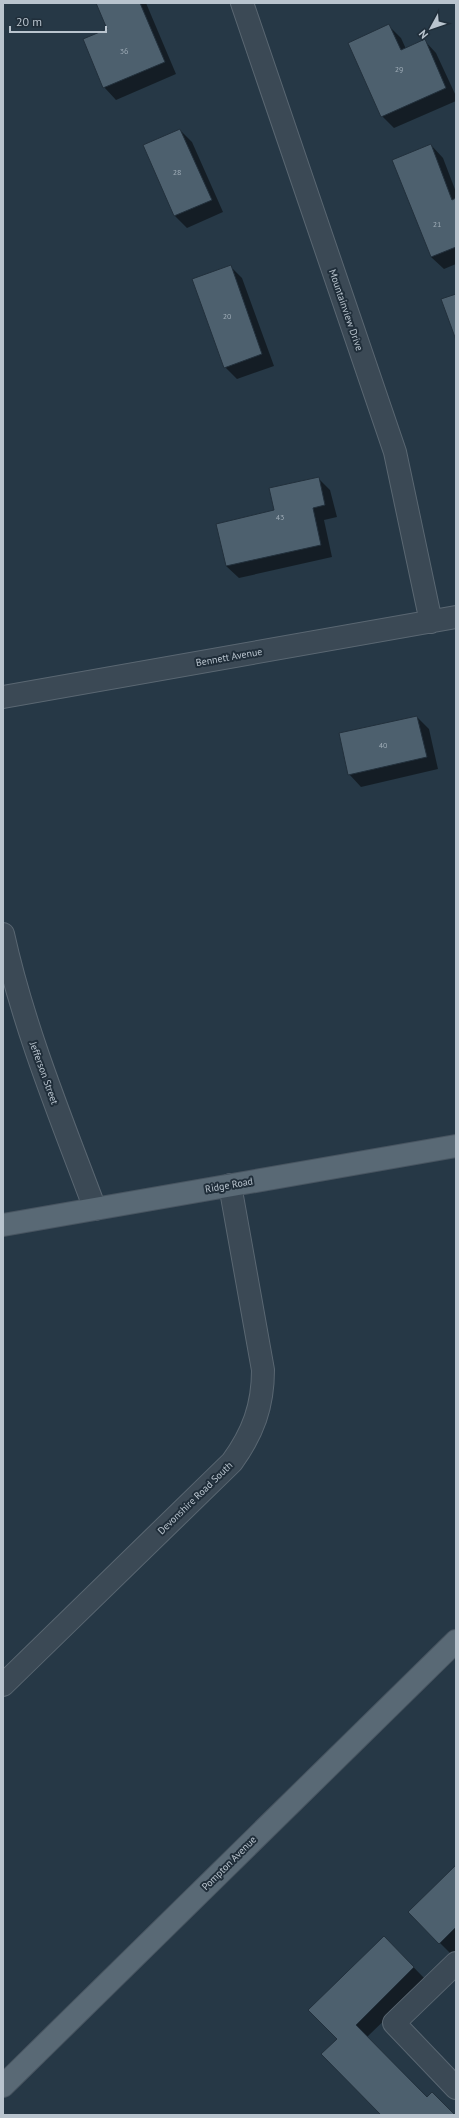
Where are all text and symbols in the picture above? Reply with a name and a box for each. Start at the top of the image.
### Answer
scale bar [10,8,106,34]
north arrow [411,8,451,48]
text: 20 m [16,14,42,29]
text: N [416,27,431,42]
house number: 36 [120,46,128,56]
house number: 29 [395,64,403,74]
house number: 28 [173,167,181,177]
house number: 21 [433,219,441,229]
street label: Mountainview Drive [326,268,366,352]
house number: 20 [223,311,232,321]
house number: 43 [276,512,284,522]
street label: Bennett Avenue [195,645,263,669]
house number: 40 [379,740,388,750]
street label: Jefferson Street [26,1039,62,1107]
street label: Ridge Road [204,1174,254,1196]
street label: Devonshire Road South [155,1459,235,1537]
street label: Pompton Avenue [199,1833,259,1893]

